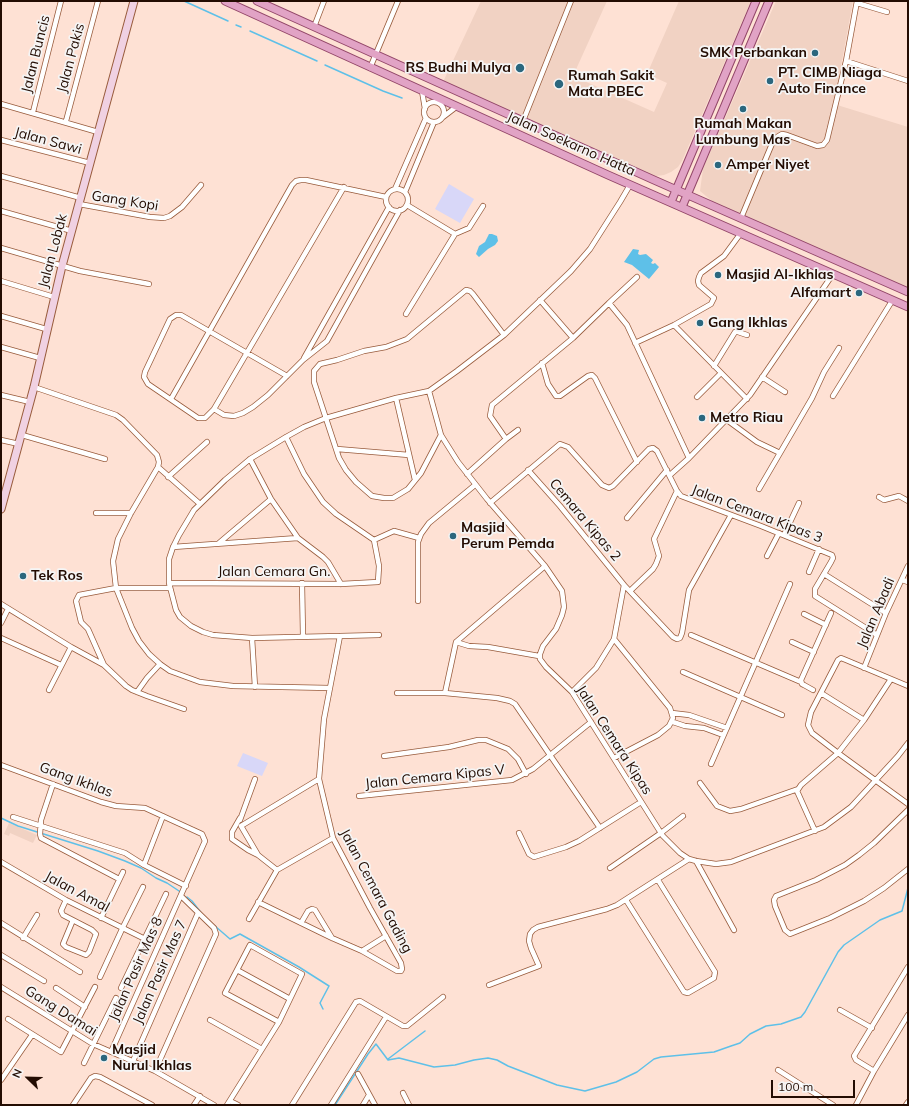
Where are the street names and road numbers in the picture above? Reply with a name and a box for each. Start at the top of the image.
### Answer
street label: Jalan Buncis [18,13,54,95]
street label: Jalan Pakis [54,21,88,95]
street label: Jalan Soekarno Hatta [504,108,638,180]
street label: Jalan Sawi [12,124,84,158]
street label: Gang Kopi [90,187,160,215]
street label: Jalan Lobak [35,212,71,290]
street label: Cemara Kipas 2 [546,475,624,565]
street label: Jalan Cemara Kipas 3 [689,481,825,547]
street label: Jalan Cemara Gn. [218,564,330,580]
street label: Jalan Abadi [854,575,898,651]
street label: Jalan Cemara Kipas [572,682,656,798]
street label: Gang Ikhlas [37,759,115,801]
street label: Jalan Cemara Kipas V [364,761,506,793]
street label: Jalan Cemara Gading [336,826,416,956]
street label: Jalan Amal [42,868,112,916]
street label: Jalan Pasir Mas 8 [106,914,166,1024]
street label: Jalan Pasir Mas 7 [130,917,190,1027]
street label: Gang Damai [22,982,100,1040]

